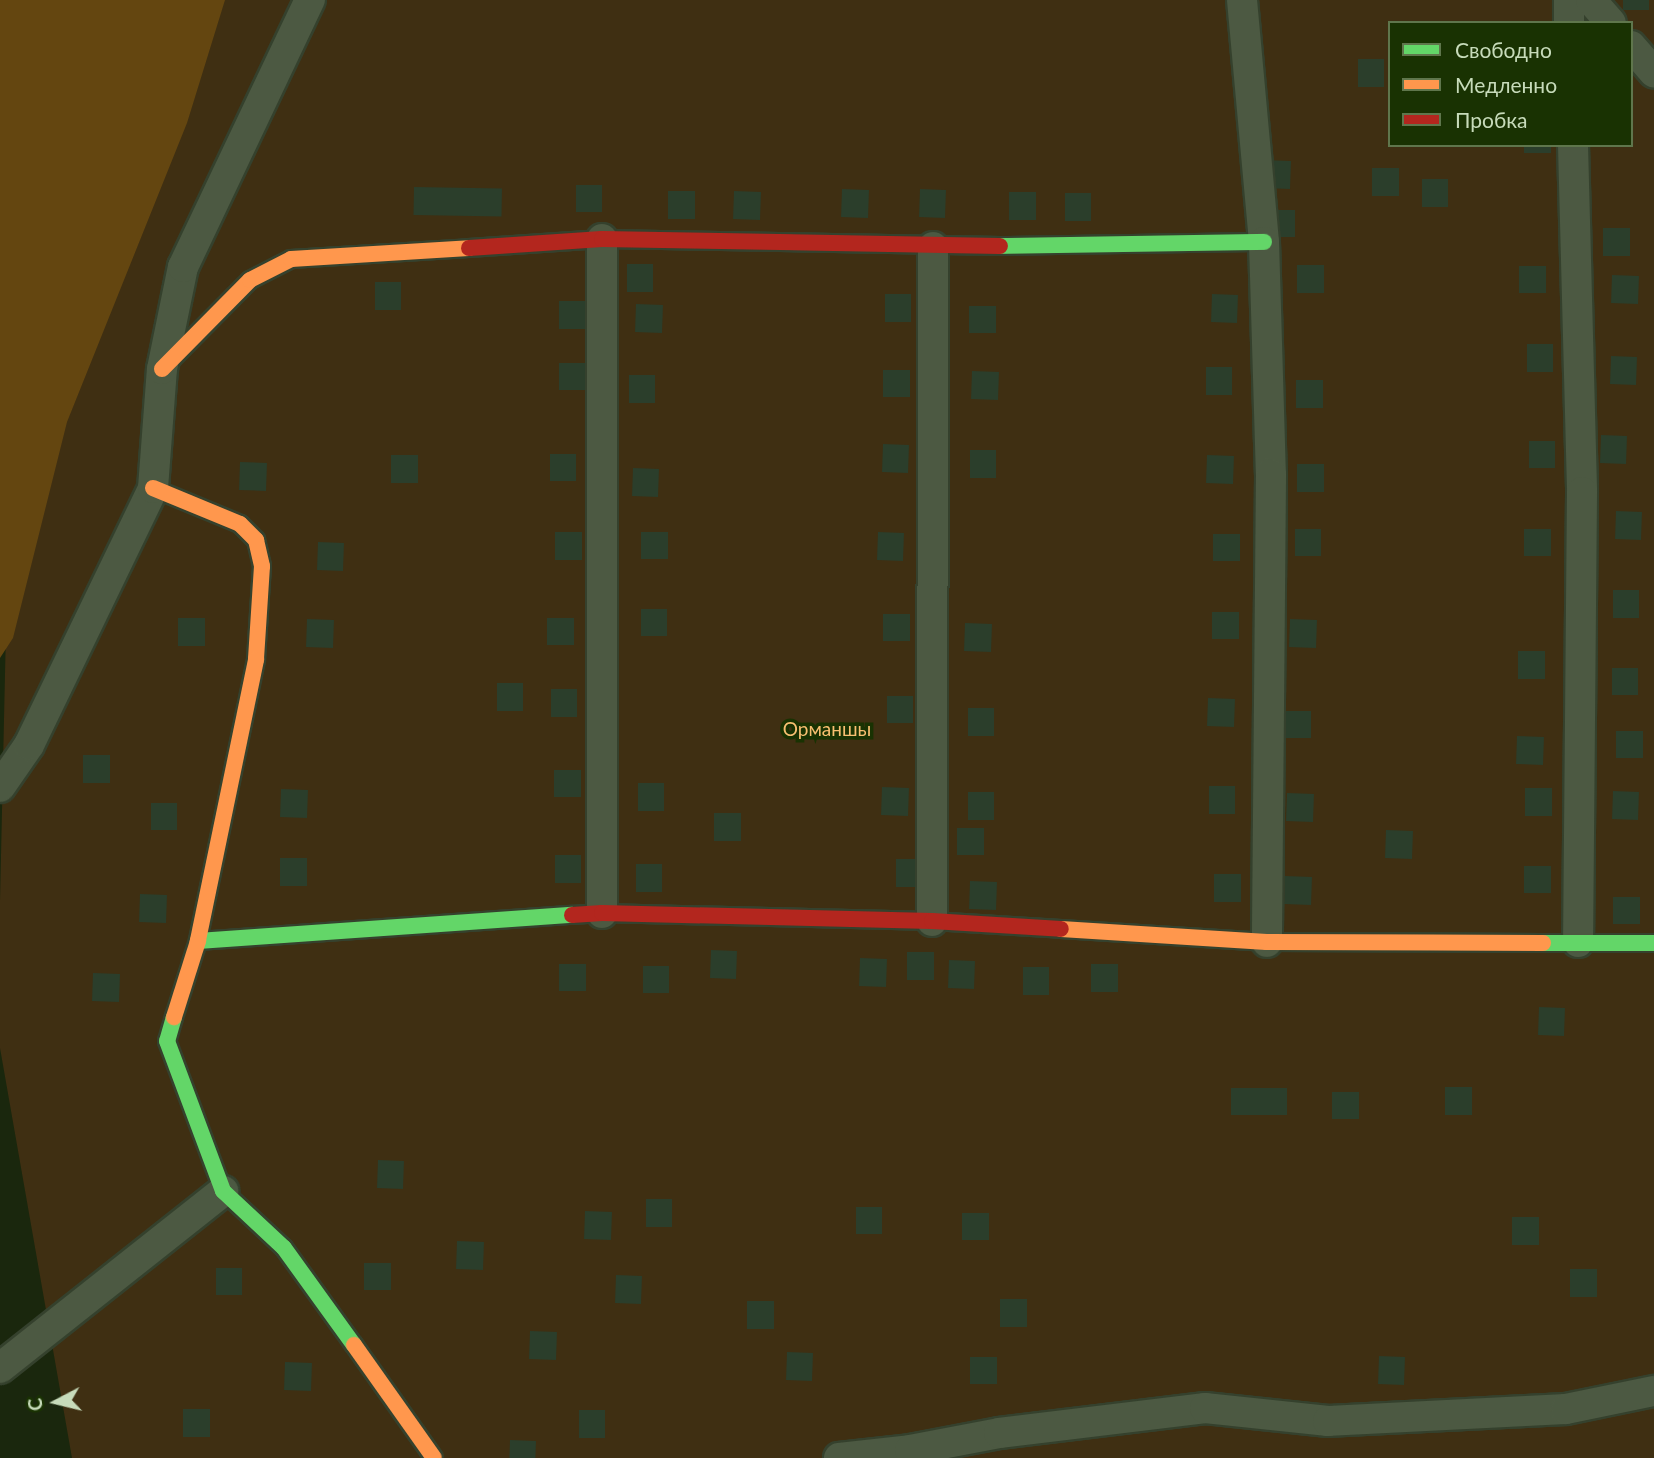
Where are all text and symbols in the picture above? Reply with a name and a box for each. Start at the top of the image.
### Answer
legend [1388,21,1633,147]
text: Свободно [1455,37,1552,62]
text: Медленно [1455,72,1557,97]
text: Пробка [1455,107,1528,132]
park label: Орманшы [783,718,871,740]
north arrow [21,1367,91,1437]
text: С [22,1397,47,1412]

